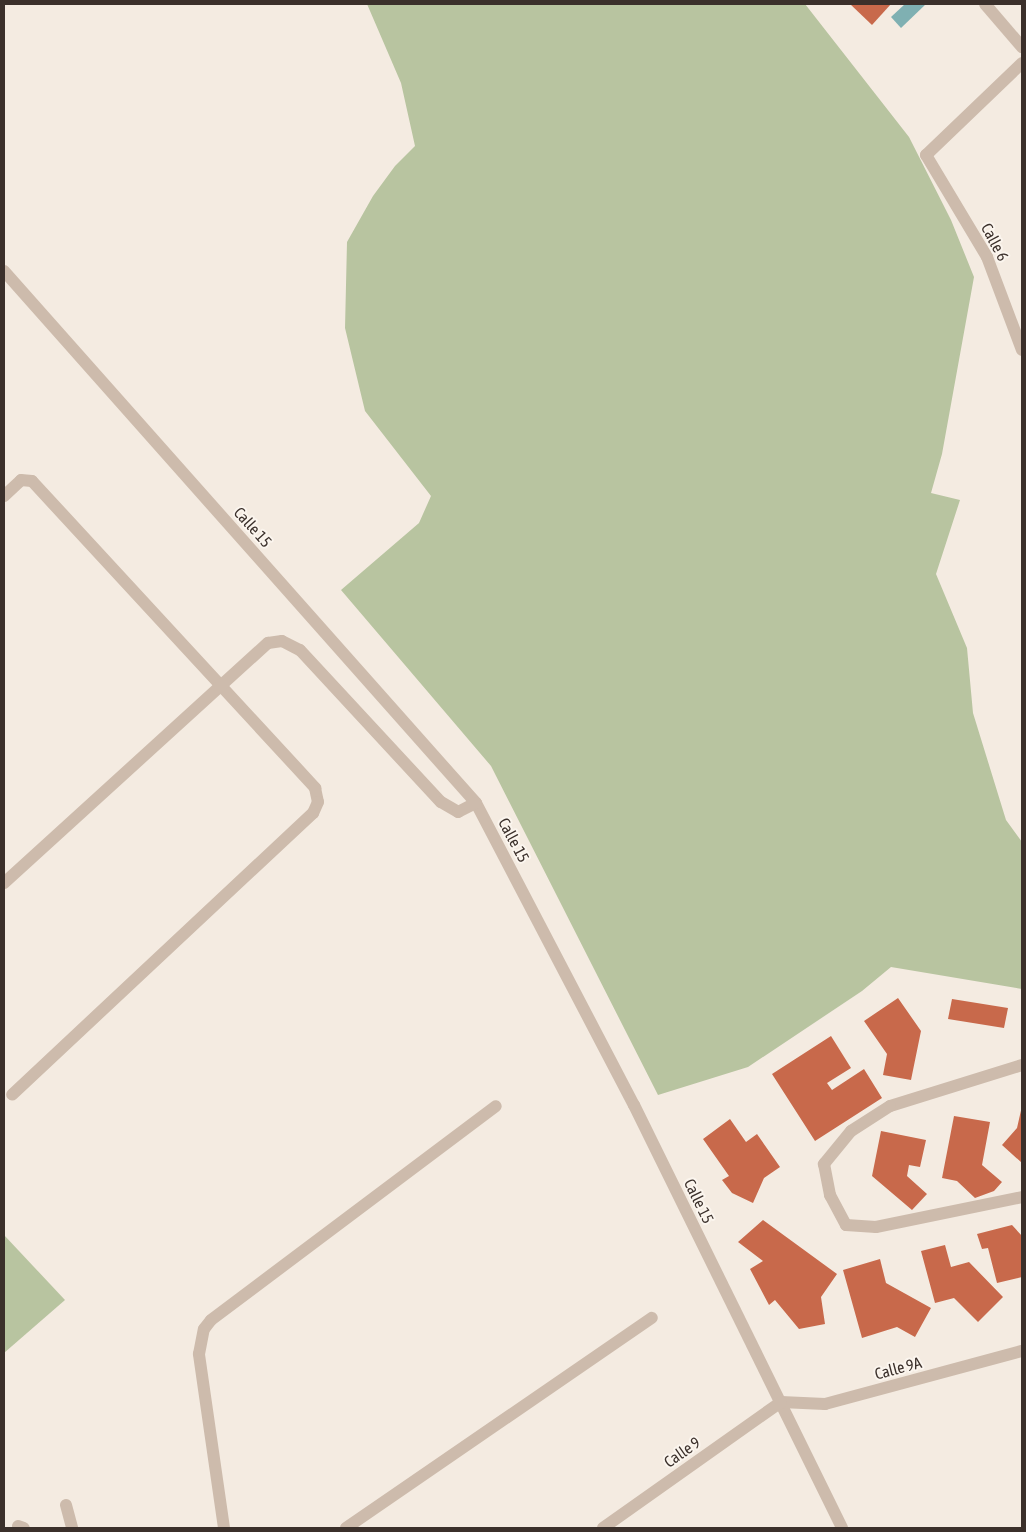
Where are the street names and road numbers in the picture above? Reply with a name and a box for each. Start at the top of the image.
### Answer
street label: Calle 6 [977,220,1013,264]
street label: Calle 15 [230,503,276,551]
street label: Calle 15 [494,815,534,865]
street label: Calle 15 [680,1175,718,1227]
street label: Calle 9A [872,1353,924,1383]
street label: Calle 9 [660,1433,704,1471]

